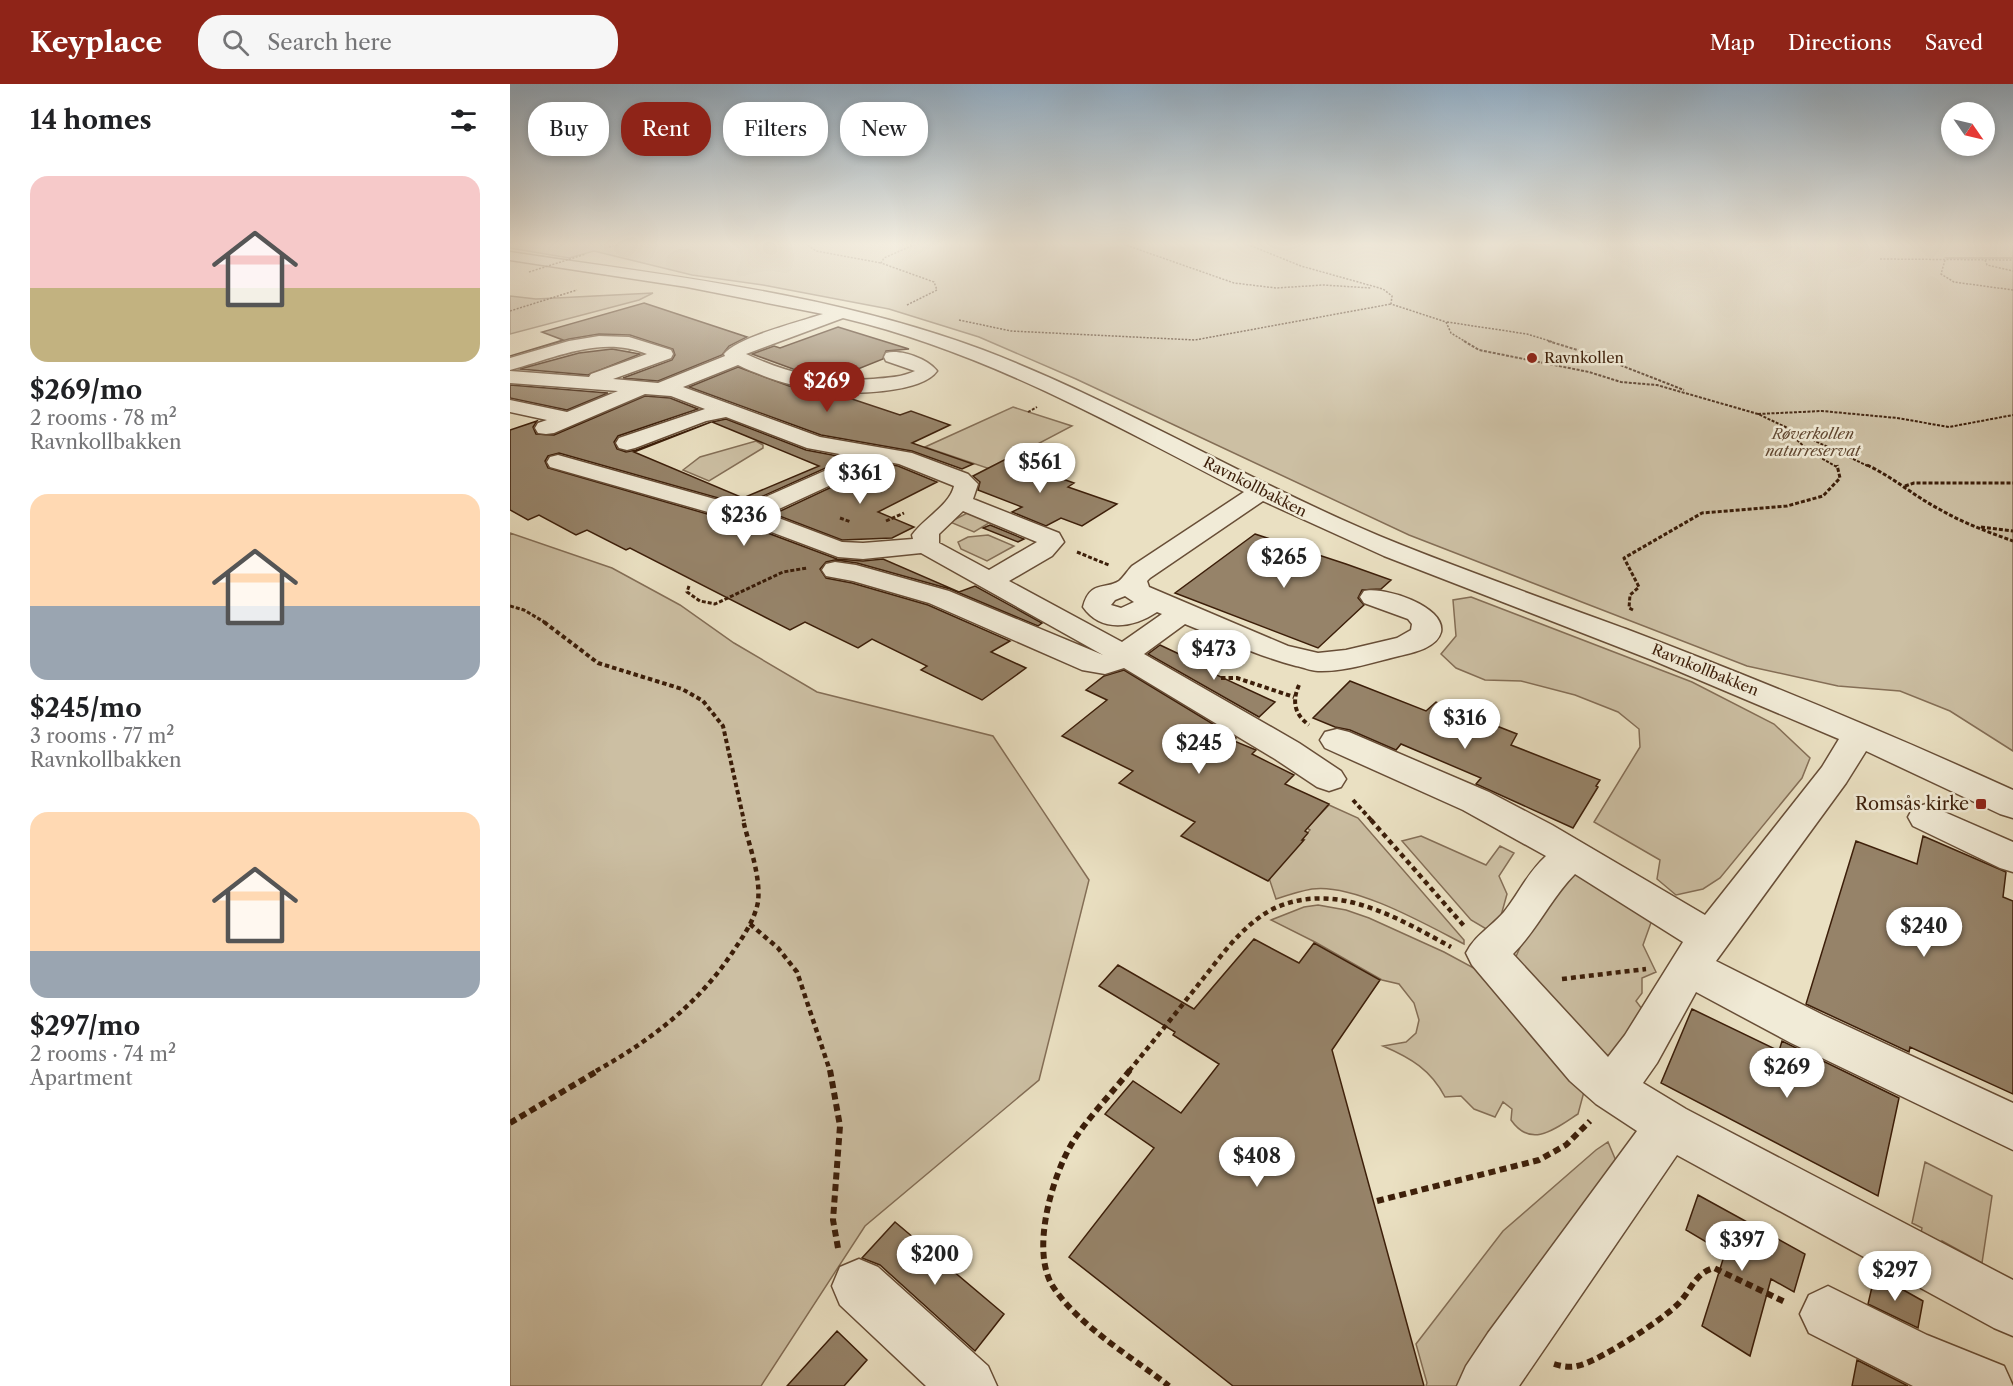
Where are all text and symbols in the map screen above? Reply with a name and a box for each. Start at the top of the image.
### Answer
search box [198,15,618,69]
text: Keyplace [30,25,162,59]
icon: search [219,26,252,59]
text: Search here [267,29,392,56]
text: Map [1710,30,1755,55]
text: Directions [1788,30,1892,55]
text: Saved [1925,30,1983,55]
chip: Buy [528,102,609,156]
chip: Rent [621,102,711,156]
chip: Filters [723,102,828,156]
chip: New [840,102,928,156]
north arrow [1941,102,1995,156]
map controls [1941,102,1995,156]
text: 14 homes [30,104,152,136]
icon: filters [447,104,480,137]
icon: home [201,215,309,323]
place label: Ravnkollen [1544,348,1625,367]
marker: Ravnkollen [1525,351,1539,365]
pin: $269 [791,362,863,413]
text: $269 [804,369,850,393]
text: $269/mo [30,374,142,406]
text: 2 rooms · 78 m² [30,406,177,430]
park label: Røverkollen naturreservat [1765,424,1861,460]
text: Ravnkollbakken [30,430,182,454]
pin: $561 [1004,443,1076,494]
text: $561 [1018,450,1062,474]
street label: Ravnkollbakken [1200,452,1311,521]
pin: $361 [824,454,896,505]
text: $361 [838,461,882,485]
pin: $236 [708,496,780,547]
text: $236 [721,503,767,527]
icon: home [201,533,309,641]
pin: $265 [1248,538,1320,589]
text: $265 [1261,545,1307,569]
pin: $473 [1178,630,1250,681]
text: $473 [1192,637,1236,661]
street label: Ravnkollbakken [1649,639,1762,700]
text: $245/mo [30,692,142,724]
pin: $316 [1429,699,1501,750]
text: $316 [1443,706,1487,730]
text: 3 rooms · 77 m² [30,724,174,748]
pin: $245 [1163,724,1235,775]
text: $245 [1176,731,1222,755]
text: Ravnkollbakken [30,748,182,772]
place label: Romsås kirke [1855,793,1969,815]
marker: Romsås kirke [1974,797,1988,811]
icon: home [201,851,309,959]
pin: $240 [1888,907,1960,958]
text: $240 [1900,914,1948,938]
text: $297/mo [30,1010,140,1042]
text: 2 rooms · 74 m² [30,1042,176,1066]
pin: $269 [1751,1048,1823,1099]
text: $269 [1764,1055,1810,1079]
text: Apartment [30,1066,133,1090]
pin: $408 [1221,1137,1293,1188]
text: $408 [1233,1144,1281,1168]
pin: $397 [1706,1221,1778,1272]
text: $397 [1720,1228,1764,1252]
pin: $200 [899,1235,971,1286]
text: $200 [911,1242,959,1266]
pin: $297 [1859,1251,1931,1302]
text: $297 [1872,1258,1918,1282]

